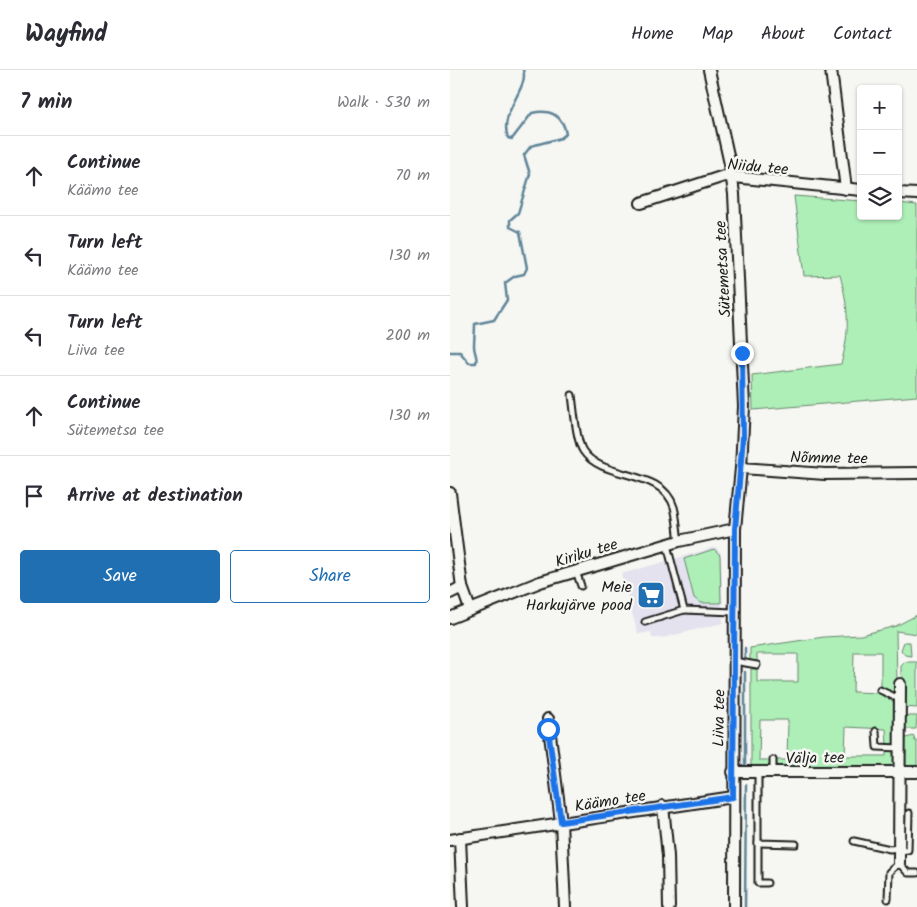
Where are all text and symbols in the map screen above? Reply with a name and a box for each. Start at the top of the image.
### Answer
text: Wayfind [25,15,107,54]
text: Home [631,20,674,49]
text: Map [702,20,733,49]
text: About [761,20,805,49]
text: Contact [833,20,892,49]
map controls [857,85,902,220]
button: + [857,85,902,130]
text: 7 min [20,86,72,119]
text: Walk · 530 m [337,90,430,115]
button: − [857,130,902,175]
text: Continue [67,148,140,178]
street label: Niidu tee [726,152,789,183]
icon: ahead [20,162,48,190]
text: 70 m [395,163,430,188]
button: layers [857,175,902,220]
text: Käämo tee [67,178,139,203]
street label: Sütemetsa tee [708,220,739,318]
text: Turn left [67,228,142,258]
icon: left [20,242,48,270]
text: 130 m [389,243,430,268]
text: Käämo tee [67,258,139,283]
text: Turn left [67,308,142,338]
icon: left [20,322,48,350]
text: 200 m [386,323,430,348]
text: Liiva tee [67,338,125,363]
route end [731,342,754,365]
text: Continue [67,388,140,418]
icon: ahead [20,402,48,430]
text: 130 m [389,403,430,428]
text: Sütemetsa tee [67,418,164,443]
street label: Nõmme tee [790,445,868,472]
text: Arrive at destination [67,481,243,511]
icon: arrive [20,482,48,510]
street label: Kiriku tee [552,532,621,575]
button: Save [20,550,220,603]
button: Share [230,550,430,603]
place label: Meie Harkujärve pood [526,575,633,618]
supermarket icon: Meie Harkujärve pood [636,580,666,610]
street label: Liiva tee [706,689,733,747]
route start [537,718,560,741]
street label: Välja tee [786,745,845,772]
street label: Käämo tee [573,784,648,819]

